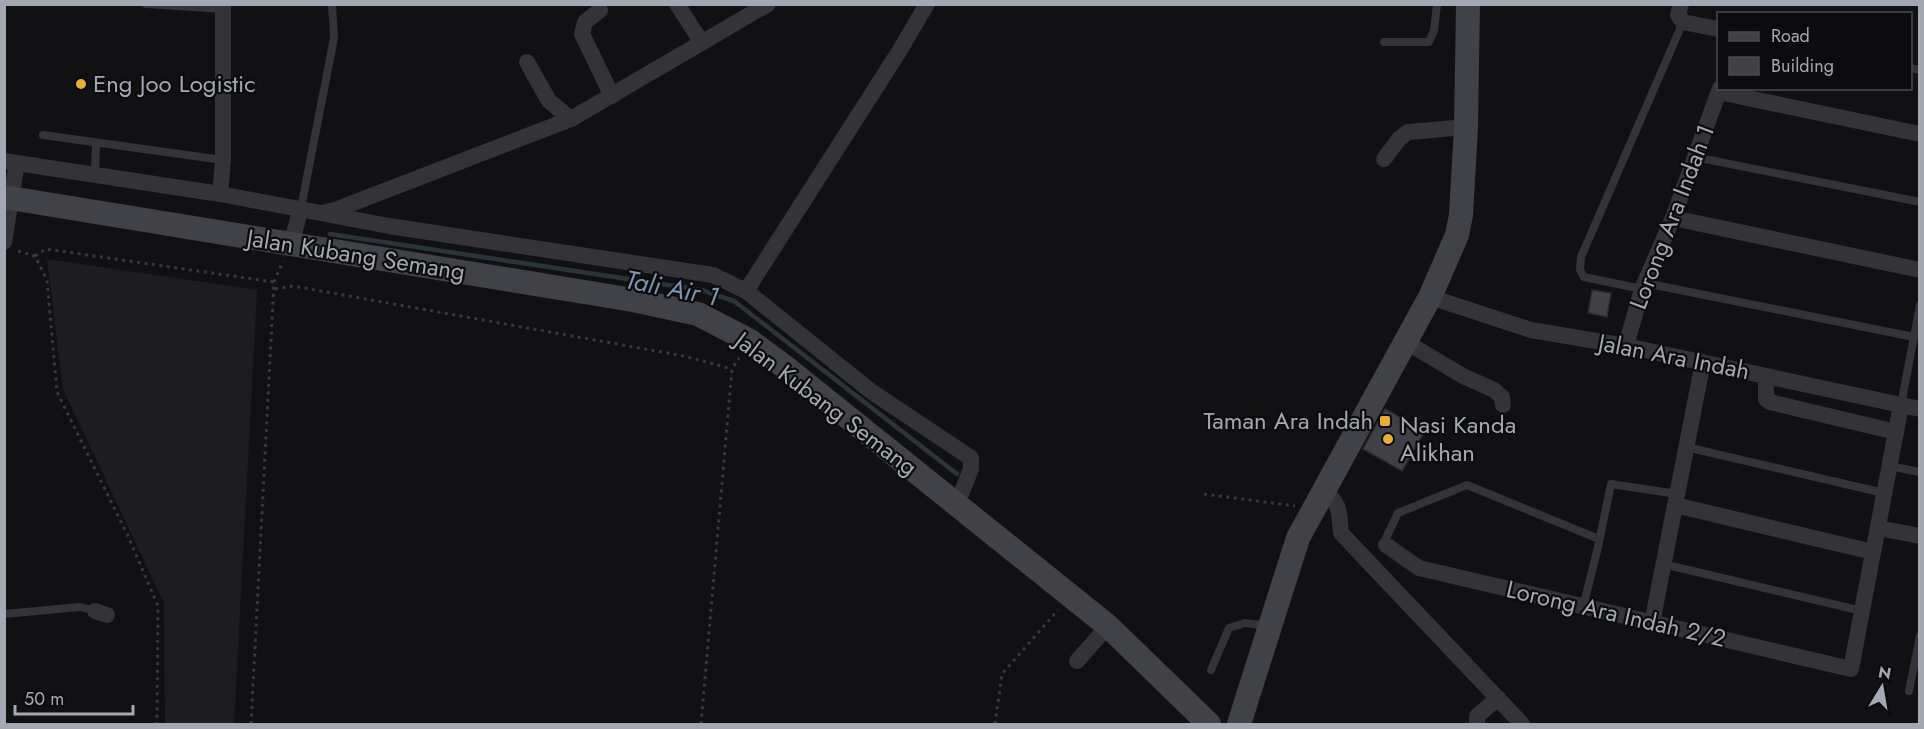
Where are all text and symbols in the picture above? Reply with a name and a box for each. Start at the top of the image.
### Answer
legend [1717,12,1912,90]
text: Road [1771,23,1810,49]
text: Building [1771,53,1834,79]
place label: Eng Joo Logistic [93,66,256,101]
marker: Eng Joo Logistic [74,77,88,91]
street label: Lorong Ara Indah 1 [1620,119,1723,314]
street label: Jalan Kubang Semang [242,220,468,289]
water label: Tali Air 1 [622,260,722,316]
street label: Jalan Kubang Semang [725,322,925,484]
street label: Jalan Ara Indah [1593,324,1753,388]
place label: Taman Ara Indah [1204,403,1373,438]
place label: Nasi Kanda Alikhan [1400,407,1516,470]
marker: Taman Ara Indah [1378,414,1392,428]
marker: Nasi Kanda Alikhan [1381,432,1395,446]
street label: Lorong Ara Indah 2/2 [1503,571,1729,656]
north arrow [1852,657,1912,717]
text: N [1876,660,1893,685]
scale bar [15,678,134,716]
text: 50 m [24,686,64,712]

